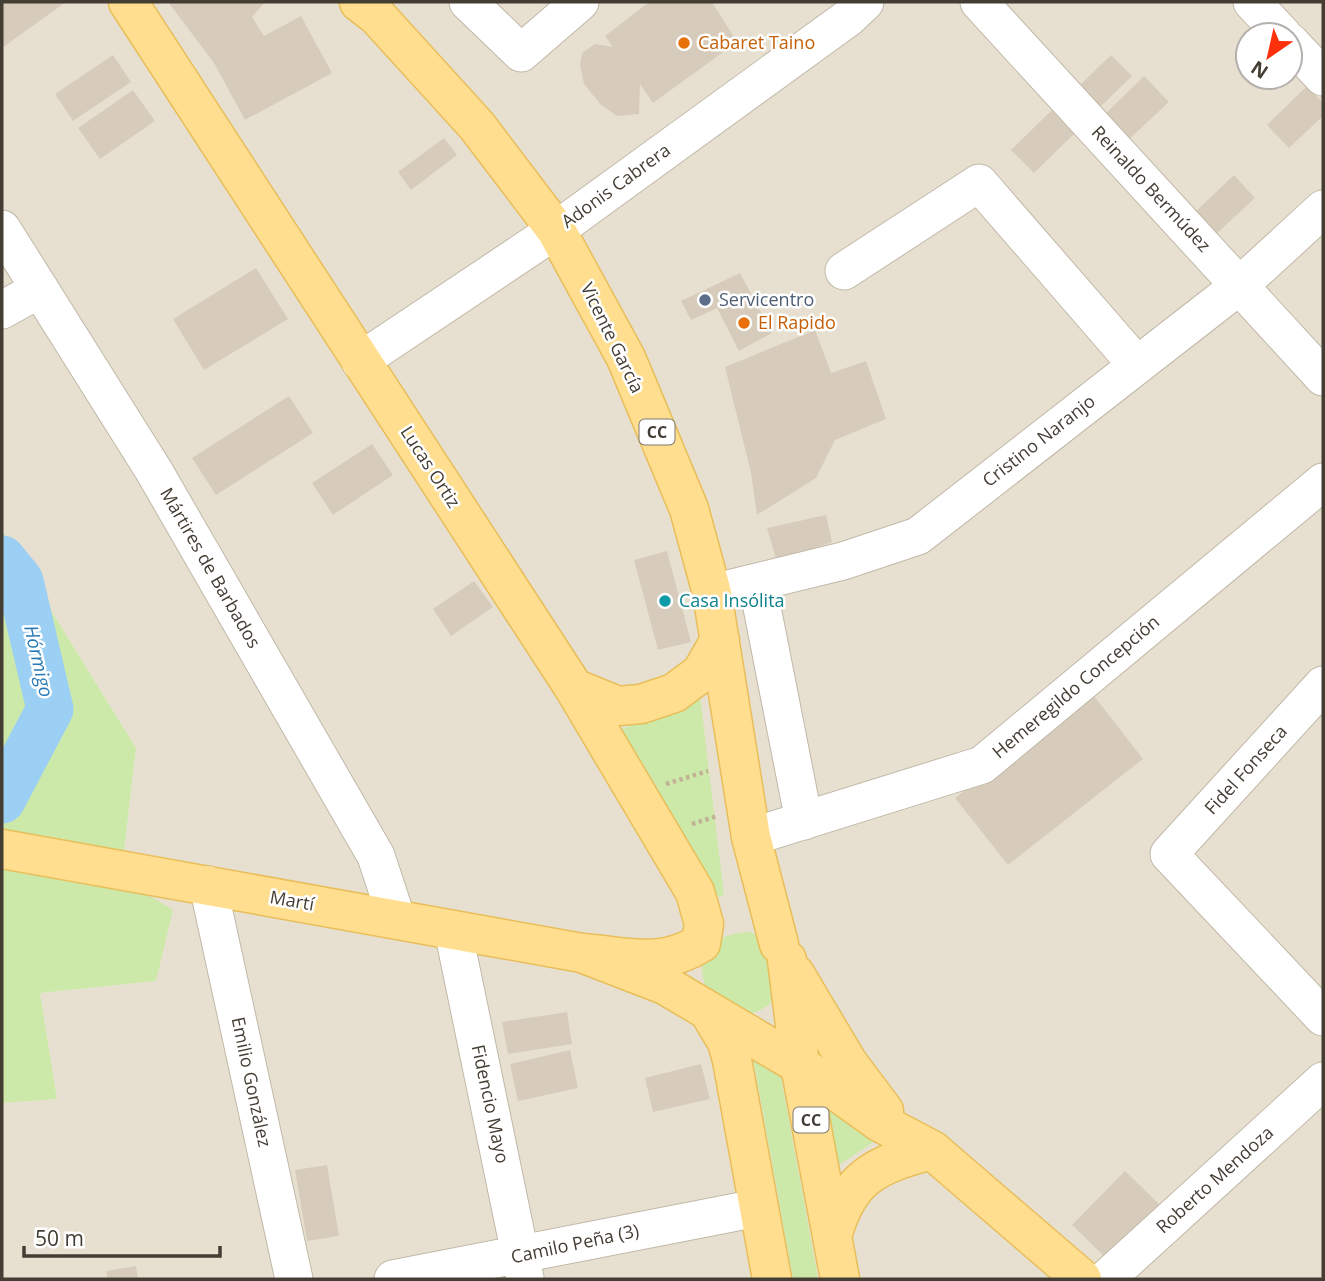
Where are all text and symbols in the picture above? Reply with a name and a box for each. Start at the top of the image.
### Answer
north arrow [1234,21,1304,91]
place label: Cabaret Taino [698,30,815,54]
marker: Cabaret Taino [676,35,692,51]
text: N [1246,55,1273,85]
street label: Reinaldo Bermúdez [1087,120,1217,257]
street label: Adonis Cabrera [556,138,675,233]
street label: Vicente García [576,278,650,397]
place label: Servicentro [719,287,814,311]
marker: Servicentro [697,292,713,308]
place label: El Rapido [758,310,836,334]
marker: El Rapido [736,315,752,331]
street label: Cristino Naranjo [977,389,1100,492]
road number: CC [640,420,674,444]
street label: Lucas Ortiz [395,421,466,512]
street label: Mártires de Barbados [155,483,267,652]
place label: Casa Insólita [679,588,785,612]
marker: Casa Insólita [657,593,673,609]
street label: Hemeregildo Concepción [987,609,1164,763]
water label: Hórmigo [18,622,60,700]
street label: Fidel Fonseca [1199,719,1292,819]
street label: Martí [268,884,317,916]
street label: Emilio González [226,1015,277,1149]
street label: Fidencio Mayo [467,1042,515,1165]
road number: CC [794,1108,828,1132]
street label: Roberto Mendoza [1151,1120,1278,1238]
scale bar [24,1214,220,1258]
street label: Camilo Peña (3) [509,1218,641,1268]
text: 50 m [35,1224,84,1252]

